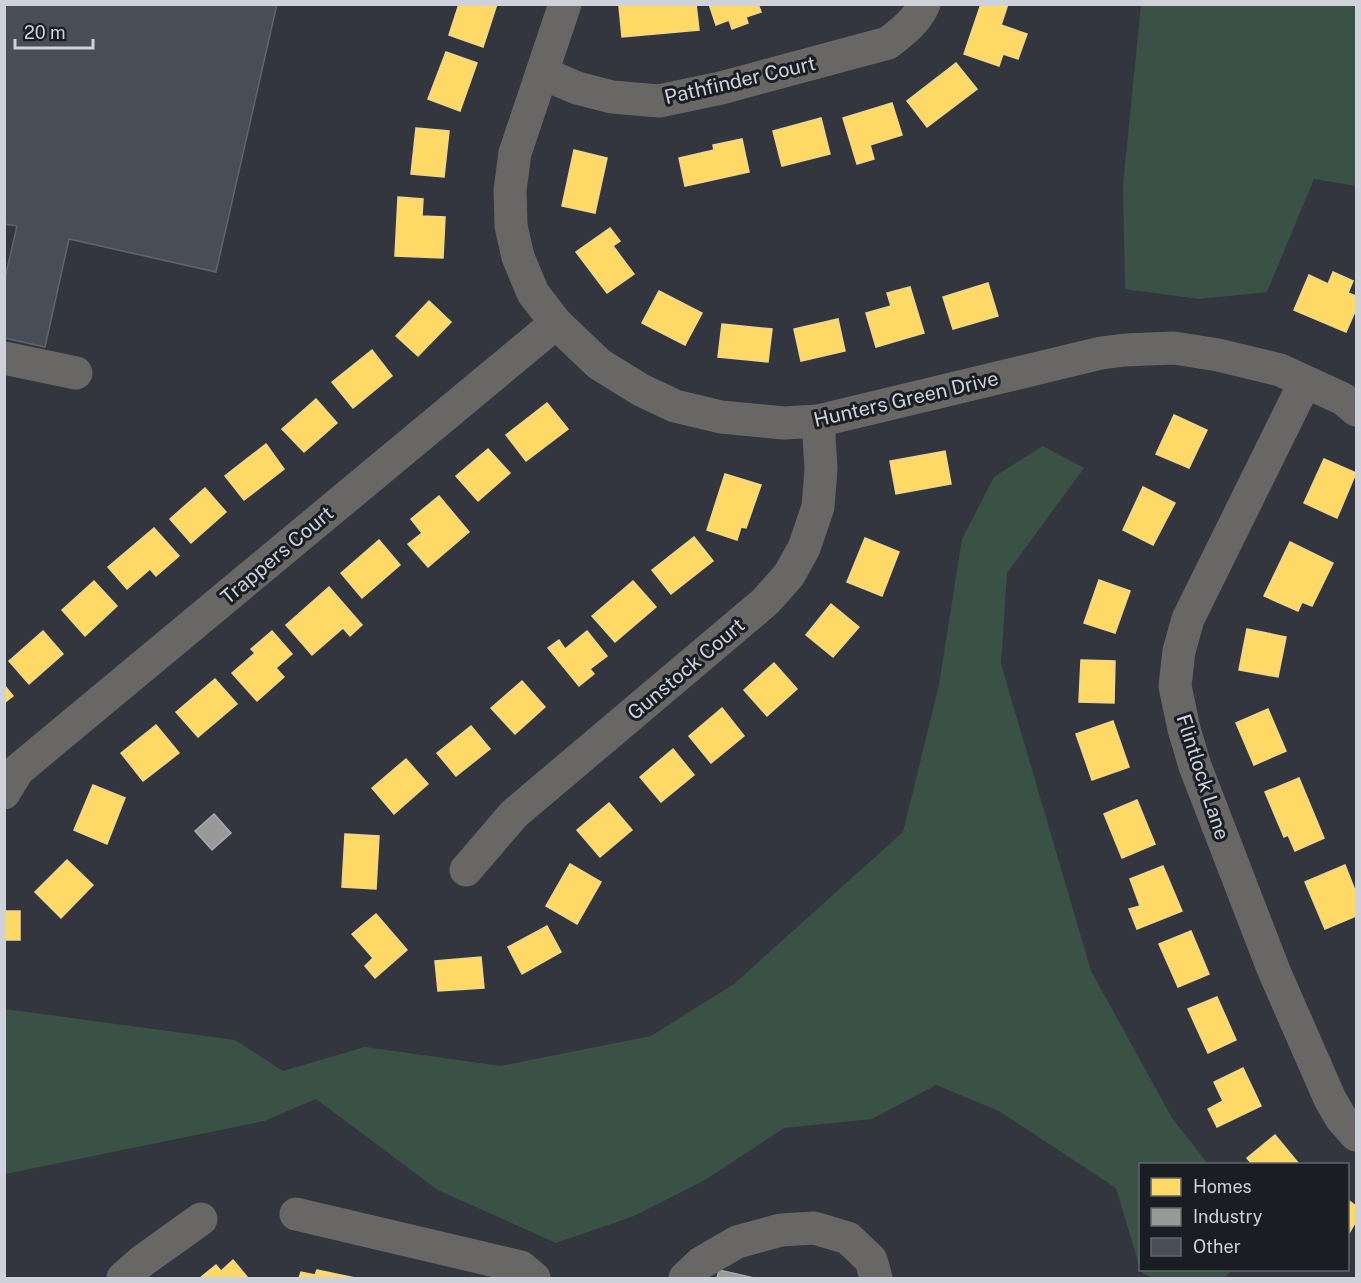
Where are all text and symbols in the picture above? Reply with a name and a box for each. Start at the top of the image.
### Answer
scale bar [15,12,93,50]
text: 20 m [24,22,66,43]
street label: Pathfinder Court [662,51,818,109]
street label: Hunters Green Drive [811,366,1001,432]
street label: Trappers Court [216,501,338,609]
street label: Gunstock Court [623,613,749,725]
street label: Flintlock Lane [1171,711,1235,843]
legend [1139,1163,1349,1271]
text: Homes [1193,1176,1252,1197]
text: Industry [1193,1206,1263,1227]
text: Other [1193,1236,1241,1257]

